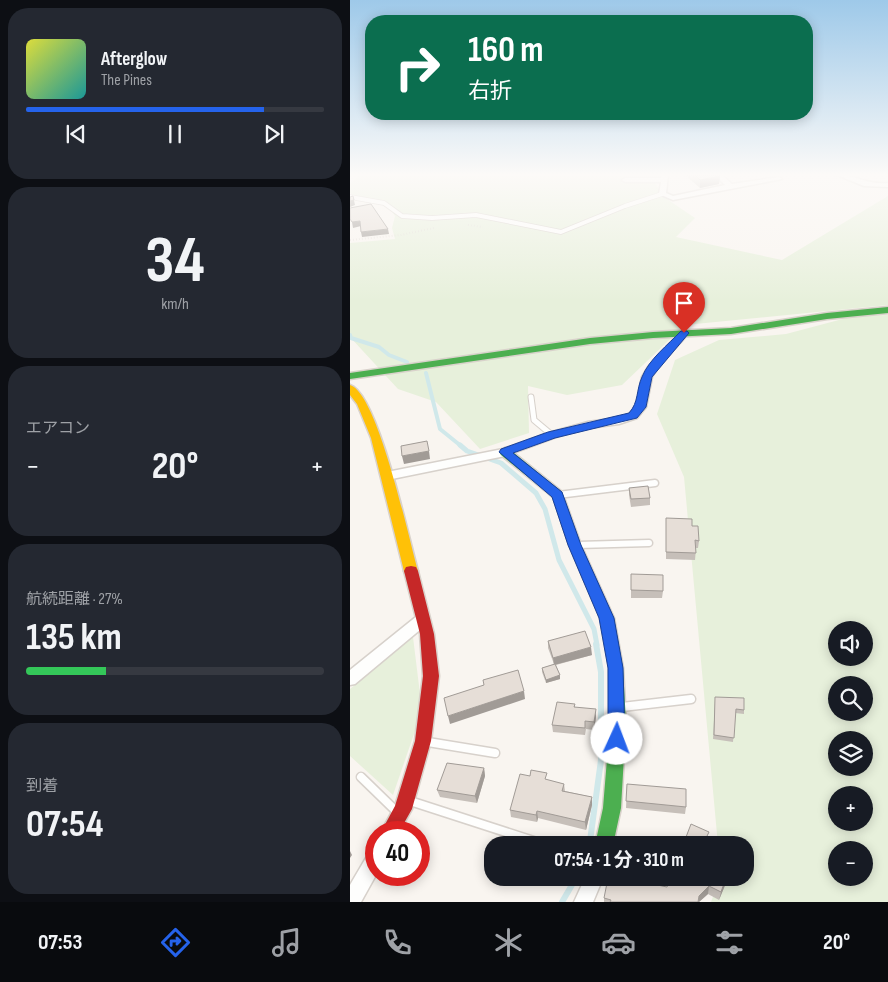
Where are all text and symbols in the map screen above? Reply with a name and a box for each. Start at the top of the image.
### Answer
text: 160 m [468,29,544,72]
icon: right [385,35,450,100]
text: Afterglow [101,48,167,71]
text: The Pines [101,71,152,90]
text: 右折 [468,78,512,105]
icon: previous [62,120,90,148]
icon: pause [161,120,189,148]
icon: next [260,120,288,148]
text: 34 [145,223,205,301]
pin [663,282,705,333]
icon: arrive [670,289,698,317]
text: km/h [161,295,189,314]
text: エアコン [26,419,90,438]
text: 20° [152,444,198,489]
text: − [26,450,40,483]
text: + [310,450,324,483]
text: 航続距離 · 27% [26,590,123,609]
text: 135 km [26,615,122,660]
map controls [828,621,873,886]
button: sound [828,621,873,666]
button: search [828,676,873,721]
position arrow [590,712,642,764]
button: layers [828,731,873,776]
text: 到着 [26,777,58,796]
button: + [828,786,873,831]
text: 07:54 [26,802,103,847]
speed limit sign: 40 [365,821,430,886]
button: − [828,841,873,886]
text: 07:54 · 1 分 · 310 m [554,849,684,872]
icon: directions [158,925,193,960]
icon: music [269,925,304,960]
icon: phone [380,925,415,960]
icon: climate [491,925,526,960]
icon: car [601,925,636,960]
icon: filters [712,925,747,960]
text: 07:53 [38,929,82,956]
text: 20° [823,929,850,956]

